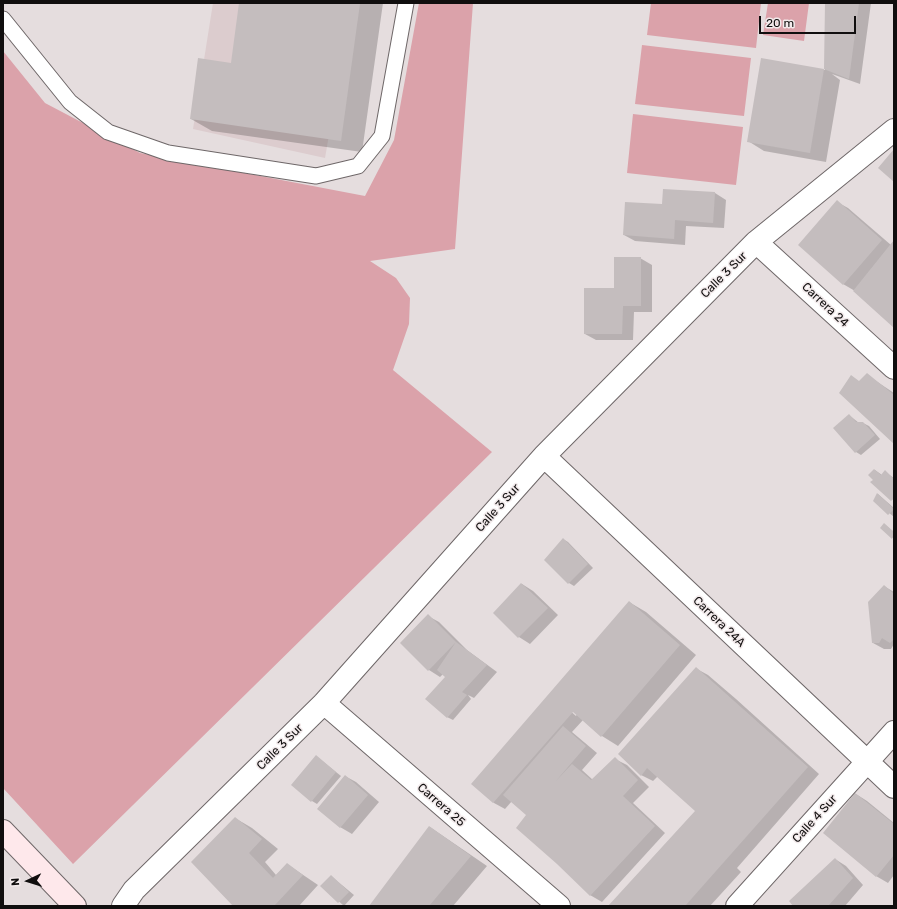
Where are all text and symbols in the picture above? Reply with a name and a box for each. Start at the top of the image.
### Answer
scale bar [761,8,858,34]
text: 20 m [766,16,794,30]
street label: Calle 3 Sur [698,249,750,301]
street label: Carrera 24 [799,280,851,330]
street label: Calle 3 Sur [473,481,523,535]
street label: Carrera 24A [690,594,748,650]
street label: Calle 3 Sur [254,721,306,773]
street label: Carrera 25 [414,780,468,830]
street label: Calle 4 Sur [790,792,840,846]
north arrow [8,861,48,901]
text: N [9,877,22,886]

